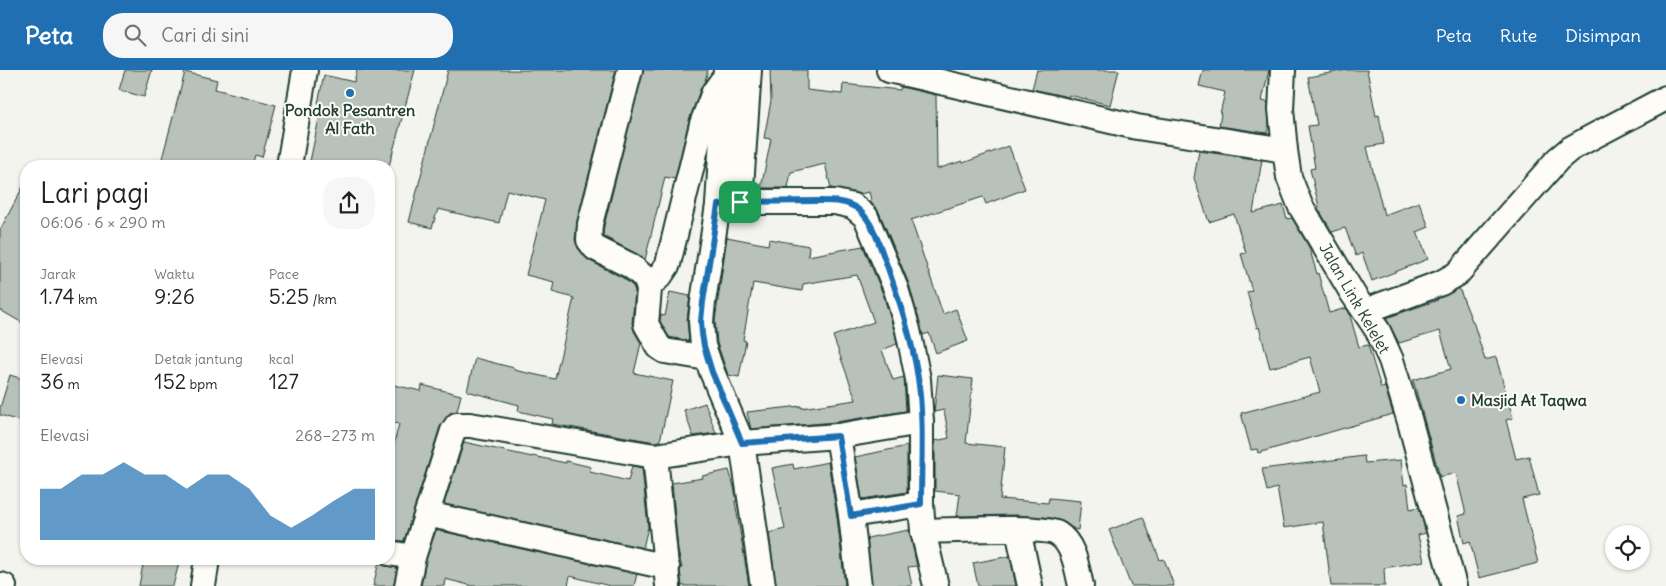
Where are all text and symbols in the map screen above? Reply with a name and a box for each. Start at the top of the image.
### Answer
search box [103,13,453,58]
text: Peta [25,20,73,50]
icon: search [121,21,149,49]
text: Cari di sini [161,23,249,47]
text: Peta [1436,24,1472,47]
text: Rute [1500,24,1537,47]
text: Disimpan [1565,24,1641,47]
marker: Pondok Pesantren Al Fath [344,87,356,99]
place label: Pondok Pesantren Al Fath [285,100,415,138]
text: Lari pagi [40,175,149,211]
button: share [323,177,375,229]
pin [719,181,761,223]
icon: arrive [726,188,754,216]
text: 06:06 · 6 × 290 m [40,212,166,232]
street label: Jalan Link Kelelet [1315,239,1395,357]
text: Jarak [40,265,76,283]
text: Waktu [154,265,195,283]
text: Pace [269,265,299,283]
text: 1.74 [40,283,75,310]
text: 9:26 [154,283,195,310]
text: 5:25 [269,283,309,310]
text: km [75,290,97,308]
text: /km [309,290,337,308]
text: Elevasi [40,350,83,368]
text: Detak jantung [154,350,243,368]
text: kcal [269,350,294,368]
text: 36 [40,368,64,395]
text: 152 [154,368,186,395]
text: 127 [269,368,299,395]
text: m [64,375,80,393]
text: bpm [186,375,218,393]
place label: Masjid At Taqwa [1471,390,1587,411]
marker: Masjid At Taqwa [1455,394,1467,406]
text: Elevasi [40,425,89,445]
text: 268–273 m [295,425,375,445]
map controls [1605,525,1650,570]
button: locate [1605,525,1650,570]

